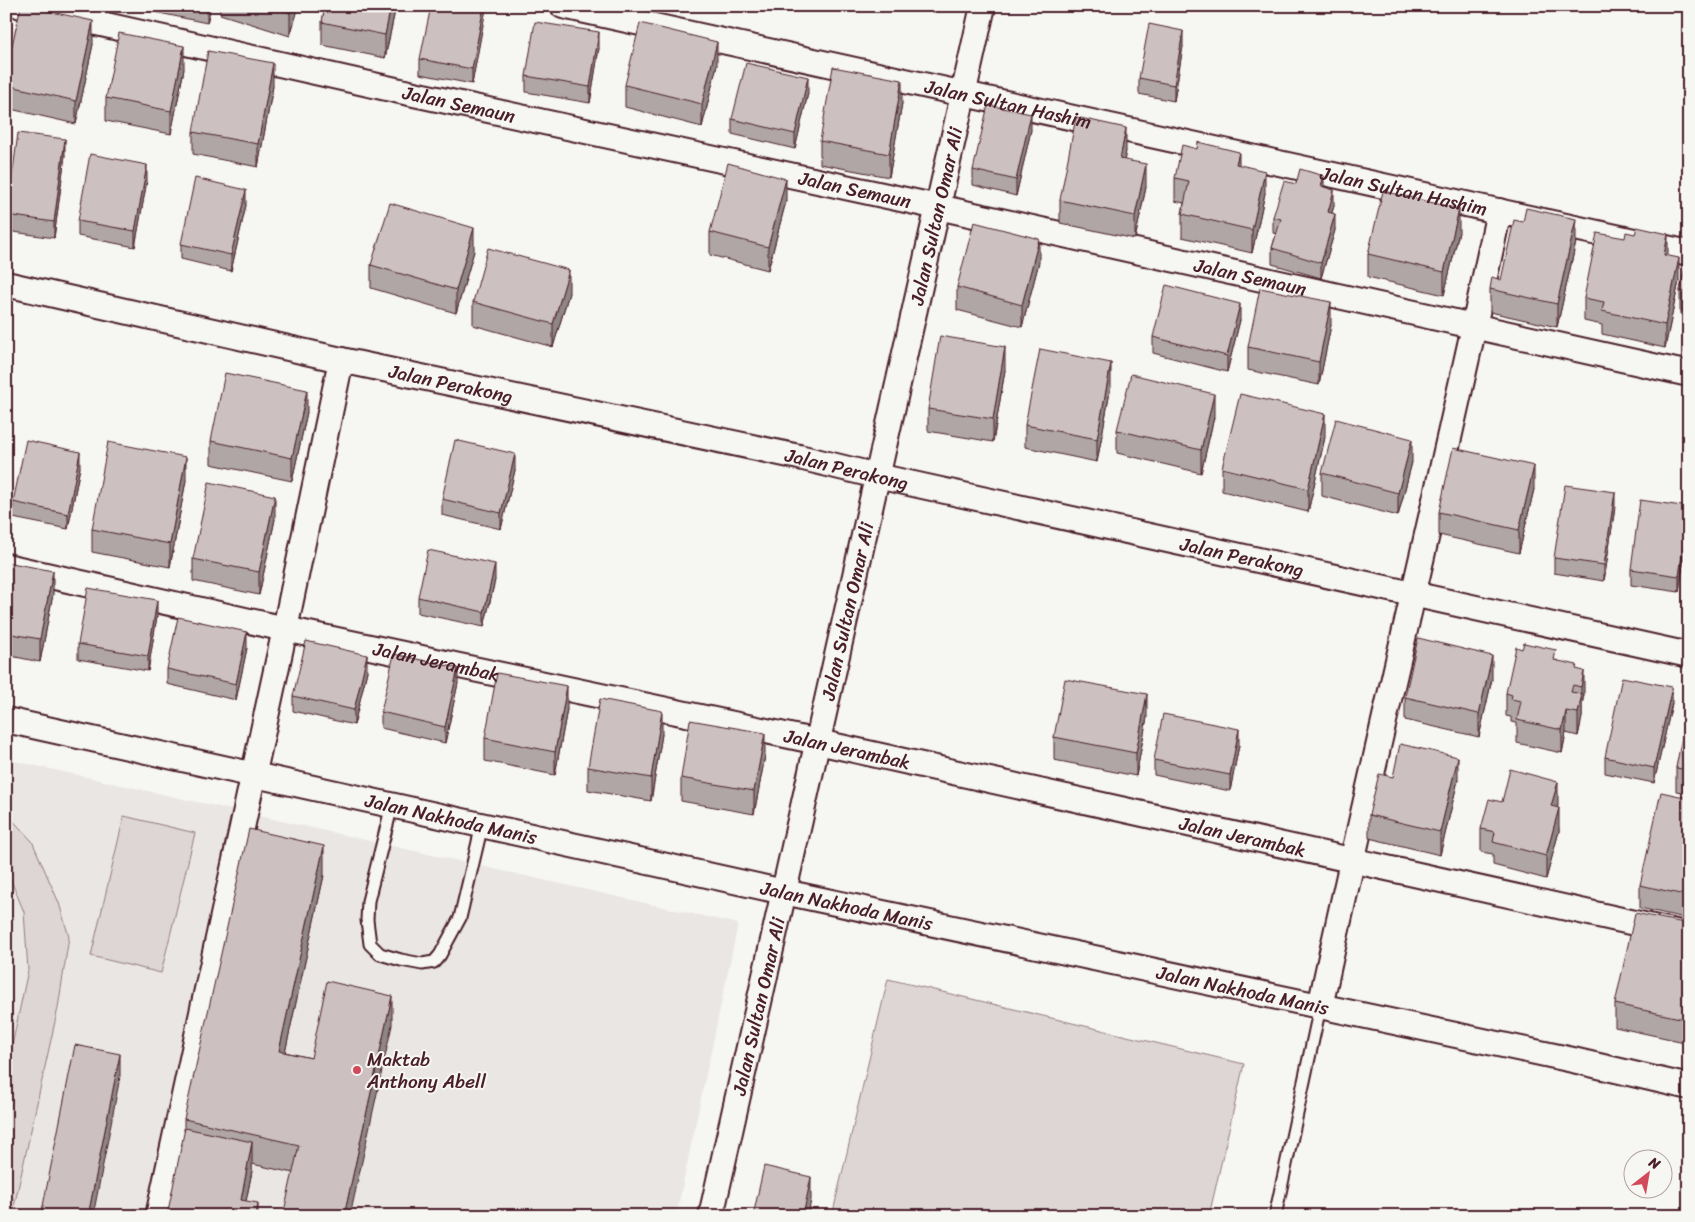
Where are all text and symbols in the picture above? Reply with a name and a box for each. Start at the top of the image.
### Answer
street label: Jalan Sultan Hashim [921,69,1095,138]
street label: Jalan Semaun [399,75,519,132]
street label: Jalan Sultan Omar Ali [900,123,972,309]
street label: Jalan Sultan Hashim [1317,156,1490,225]
street label: Jalan Semaun [795,161,914,217]
street label: Jalan Semaun [1190,248,1310,305]
street label: Jalan Perakong [385,354,516,412]
street label: Jalan Perakong [781,438,912,499]
street label: Jalan Sultan Omar Ali [811,518,883,704]
street label: Jalan Perakong [1176,527,1307,586]
street label: Jalan Jerambak [369,631,503,691]
street label: Jalan Jerambak [780,719,914,779]
street label: Jalan Nakhoda Manis [361,783,541,854]
street label: Jalan Jerambak [1176,806,1309,866]
street label: Jalan Nakhoda Manis [757,871,936,940]
street label: Jalan Sultan Omar Ali [722,913,794,1099]
street label: Jalan Nakhoda Manis [1153,955,1332,1024]
place label: Maktab Anthony Abell [366,1043,486,1098]
marker: Maktab Anthony Abell [351,1064,363,1076]
north arrow [1622,1150,1672,1200]
text: N [1643,1150,1665,1177]

